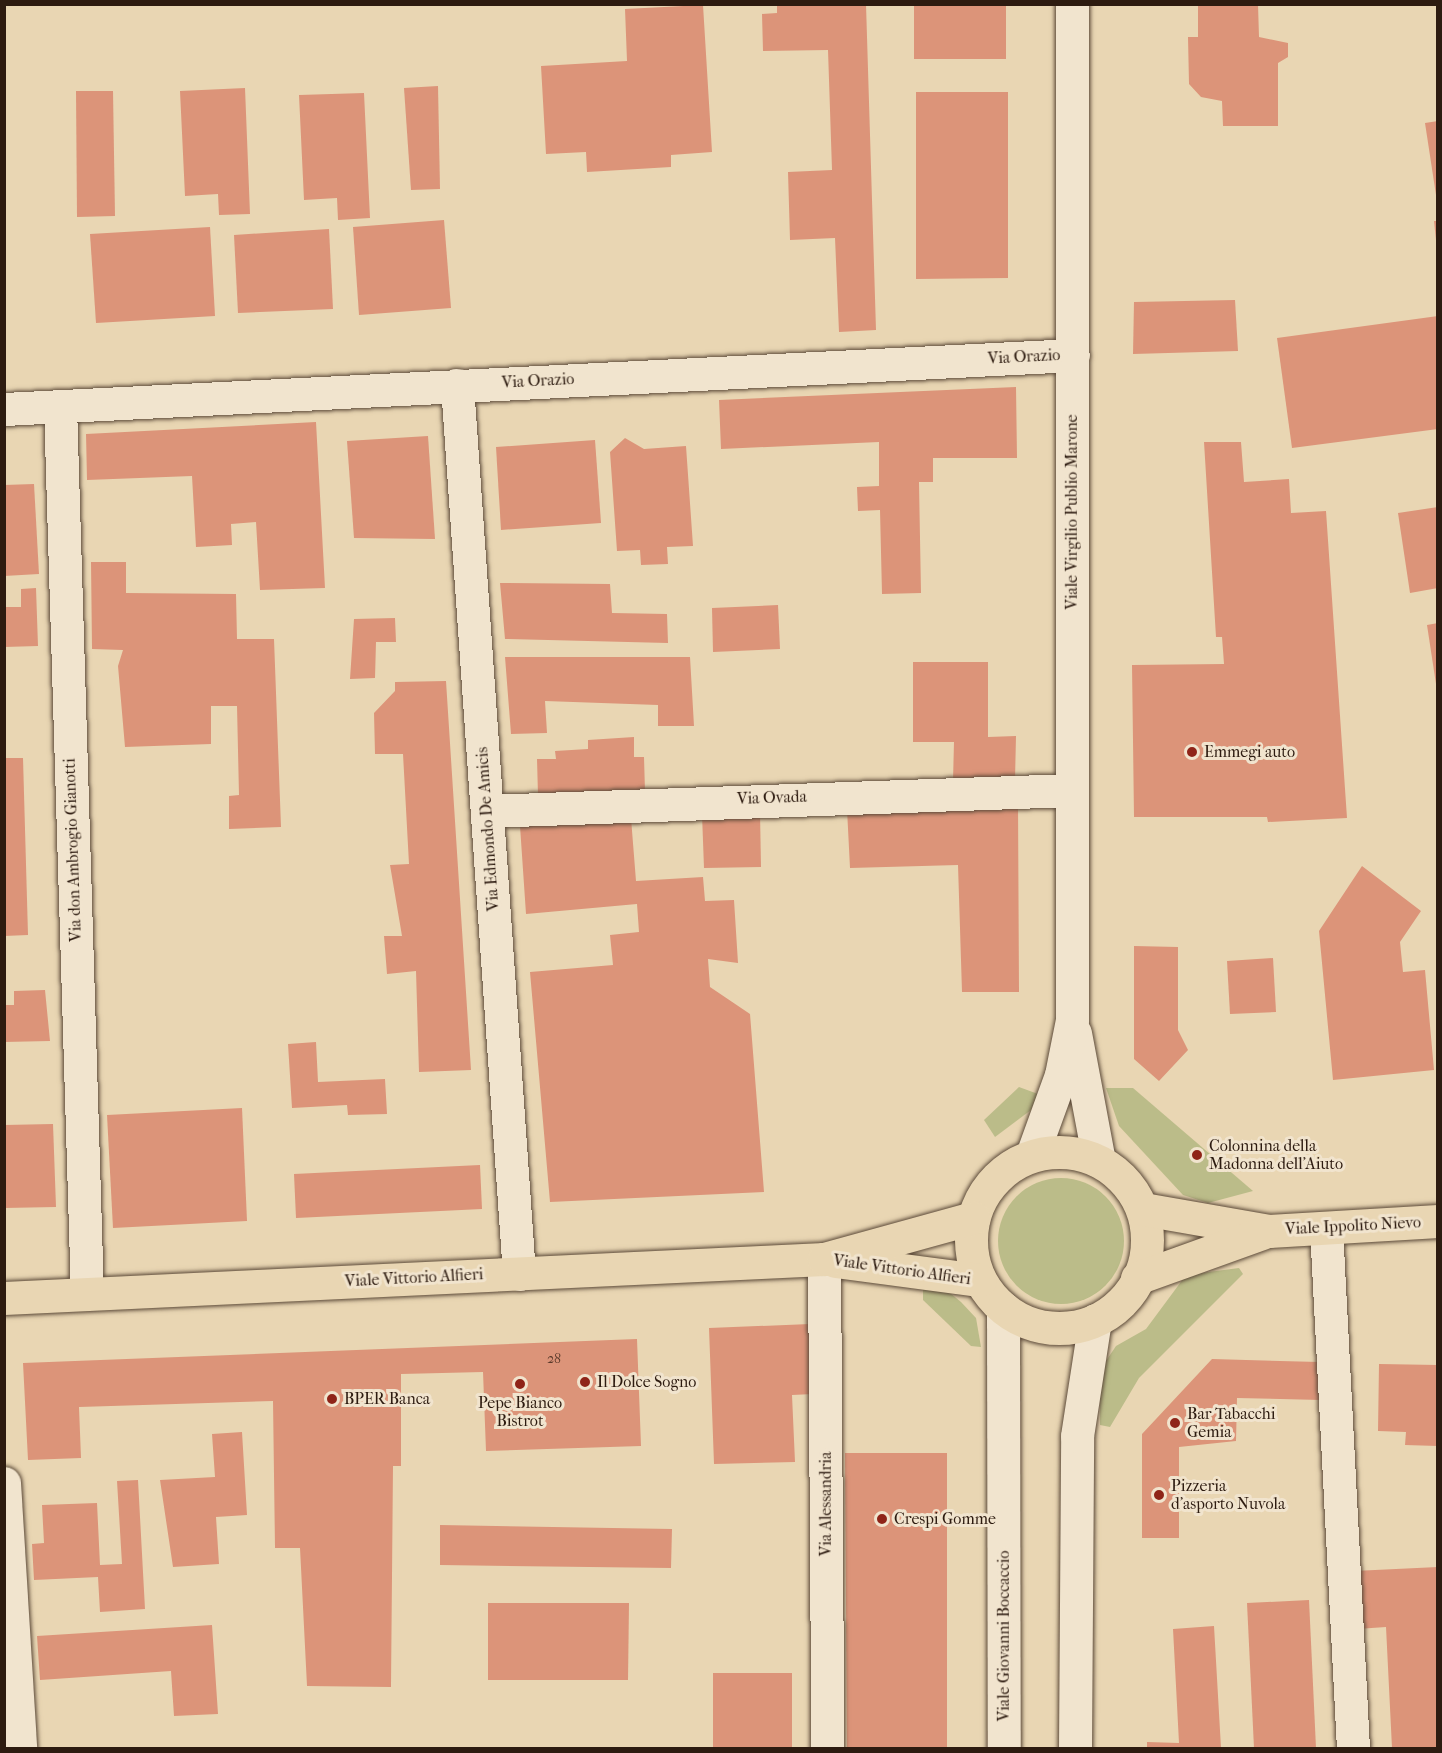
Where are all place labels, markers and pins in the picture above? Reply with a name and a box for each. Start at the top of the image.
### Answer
place label: Emmegi auto [1204,742,1295,762]
marker: Emmegi auto [1185,745,1199,759]
place label: Colonnina della Madonna dell'Aiuto [1209,1136,1343,1174]
marker: Colonnina della Madonna dell'Aiuto [1190,1148,1204,1162]
place label: Il Dolce Sogno [597,1372,696,1392]
marker: Il Dolce Sogno [578,1375,592,1389]
marker: Pepe Bianco Bistrot [513,1377,527,1391]
place label: BPER Banca [344,1389,430,1409]
marker: BPER Banca [325,1392,339,1406]
place label: Pepe Bianco Bistrot [478,1393,562,1431]
place label: Bar Tabacchi Gemia [1187,1404,1275,1442]
marker: Bar Tabacchi Gemia [1168,1416,1182,1430]
place label: Pizzeria d'asporto Nuvola [1171,1476,1285,1514]
marker: Pizzeria d'asporto Nuvola [1152,1488,1166,1502]
place label: Crespi Gomme [894,1509,996,1529]
marker: Crespi Gomme [875,1512,889,1526]

